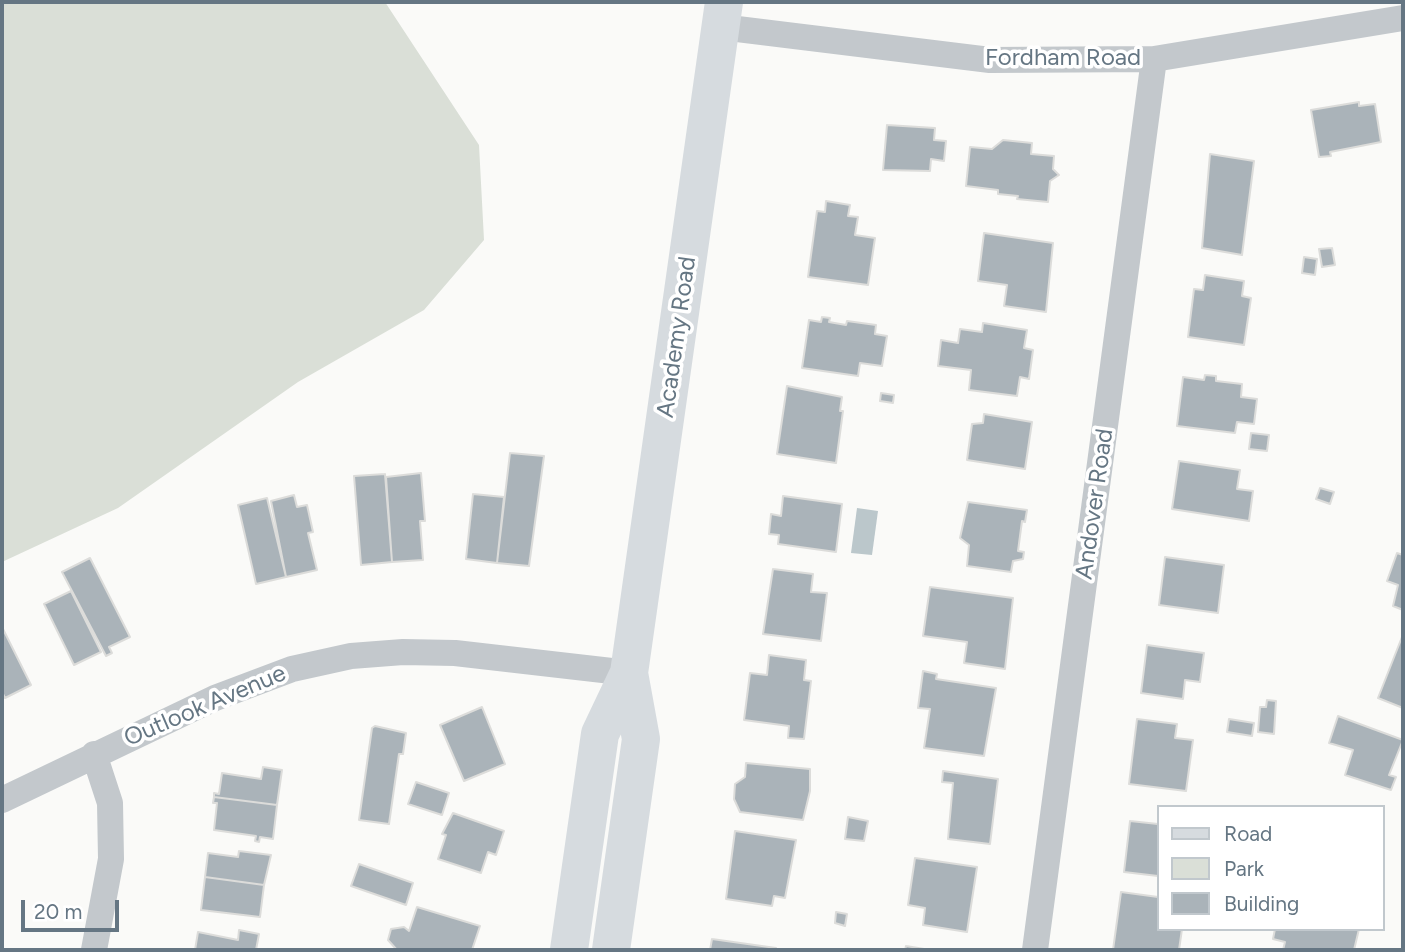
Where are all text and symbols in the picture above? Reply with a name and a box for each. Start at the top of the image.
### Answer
street label: Fordham Road [985,44,1141,72]
street label: Academy Road [651,255,703,419]
street label: Andover Road [1070,427,1120,581]
street label: Outlook Avenue [120,659,290,753]
legend [1156,805,1384,931]
text: Road [1224,821,1272,846]
text: Park [1224,856,1264,881]
scale bar [24,886,122,930]
text: Building [1224,891,1299,916]
text: 20 m [34,899,82,924]

